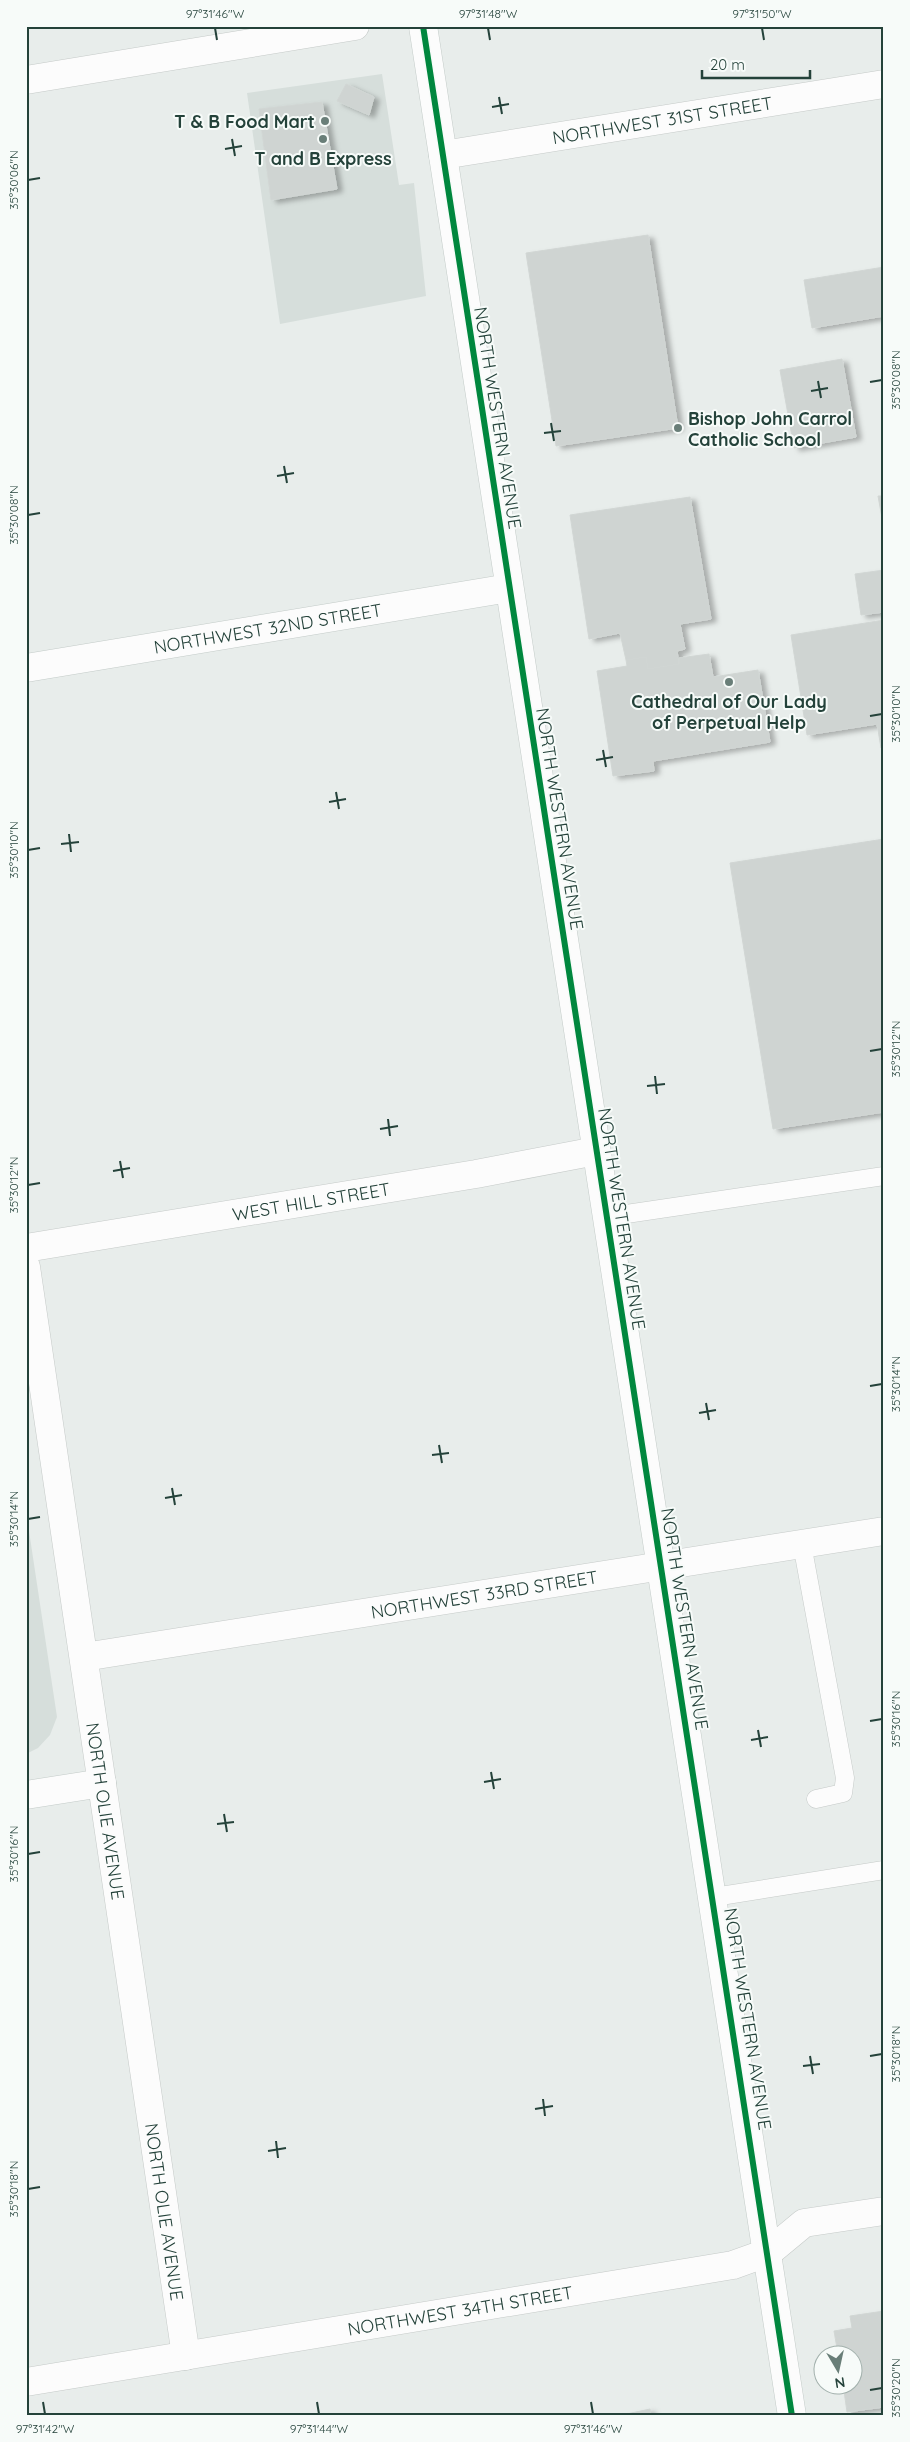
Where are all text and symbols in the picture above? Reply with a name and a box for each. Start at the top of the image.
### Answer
text: 97°31'46"W [186,6,245,21]
text: 97°31'48"W [459,6,518,21]
text: 97°31'50"W [732,6,792,21]
scale bar [702,48,810,80]
text: 20 m [710,55,745,74]
street label: NORTHWEST 31ST STREET [550,91,774,149]
place label: T & B Food Mart [174,110,315,133]
marker: T & B Food Mart [319,115,331,127]
marker: T and B Express [317,133,329,145]
place label: T and B Express [254,147,392,170]
text: 35°30'06"N [6,150,21,210]
street label: NORTH WESTERN AVENUE [469,305,527,531]
text: 35°30'08"N [888,350,903,410]
place label: Bishop John Carrol Catholic School [688,407,852,451]
marker: Bishop John Carrol Catholic School [672,422,684,434]
text: 35°30'08"N [6,485,21,545]
street label: NORTHWEST 32ND STREET [152,598,384,658]
marker: Cathedral of Our Lady of Perpetual Help [723,676,735,688]
text: 35°30'10"N [888,685,903,743]
place label: Cathedral of Our Lady of Perpetual Help [631,690,827,734]
street label: NORTH WESTERN AVENUE [531,706,589,932]
text: 35°30'10"N [6,821,21,879]
text: 35°30'12"N [888,1021,903,1077]
street label: NORTH WESTERN AVENUE [593,1106,651,1332]
text: 35°30'12"N [6,1157,21,1213]
street label: WEST HILL STREET [231,1177,392,1225]
text: 35°30'14"N [888,1356,903,1412]
text: 35°30'14"N [6,1491,21,1547]
street label: NORTH WESTERN AVENUE [656,1506,714,1732]
street label: NORTHWEST 33RD STREET [369,1565,599,1623]
text: 35°30'16"N [888,1691,903,1747]
street label: NORTH OLIE AVENUE [82,1721,130,1901]
text: 35°30'16"N [6,1826,21,1882]
street label: NORTH WESTERN AVENUE [719,1906,777,2132]
text: 35°30'18"N [888,2026,903,2082]
street label: NORTH OLIE AVENUE [140,2122,189,2302]
text: 35°30'18"N [6,2161,21,2217]
street label: NORTHWEST 34TH STREET [346,2280,575,2340]
north arrow [812,2344,862,2394]
text: 35°30'20"N [888,2358,903,2418]
text: N [834,2373,847,2393]
text: 97°31'42"W [16,2421,75,2436]
text: 97°31'44"W [290,2421,349,2436]
text: 97°31'46"W [564,2421,623,2436]

